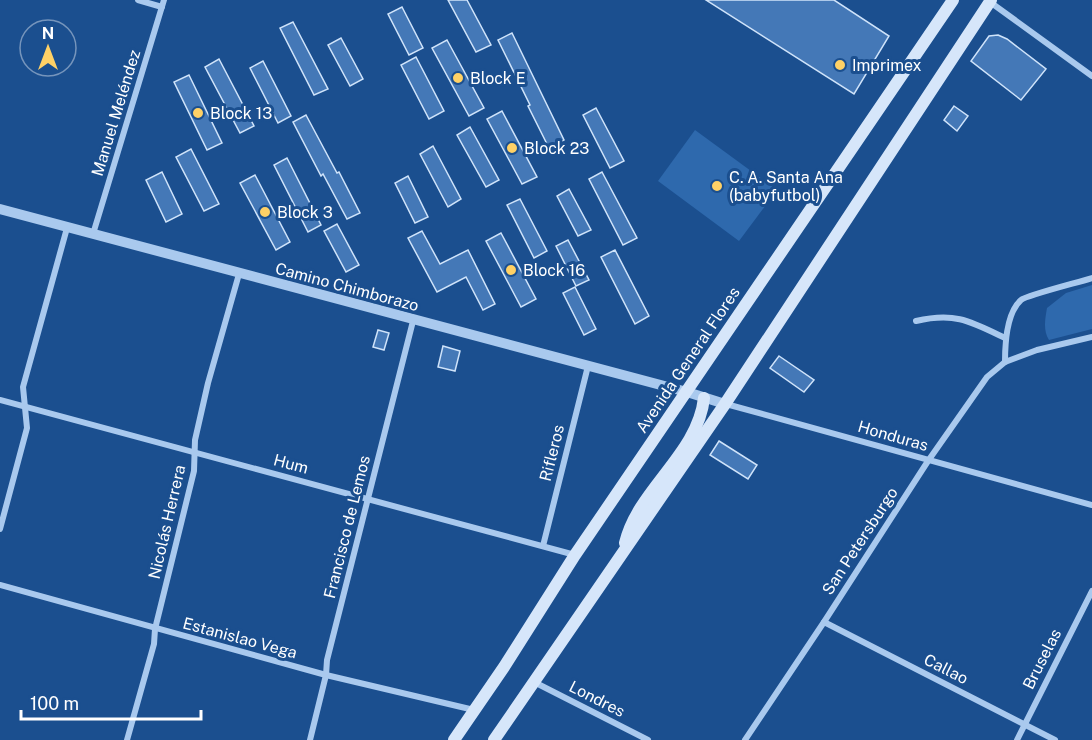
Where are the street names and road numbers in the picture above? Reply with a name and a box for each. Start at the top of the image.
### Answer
street label: Manuel Meléndez [88,47,144,179]
street label: Camino Chimborazo [273,259,421,315]
street label: Avenida General Flores [632,284,744,436]
street label: Honduras [856,417,930,455]
street label: Rifleros [536,423,568,483]
street label: Hum [271,450,311,478]
street label: Francisco de Lemos [320,453,374,601]
street label: Nicolás Herrera [145,463,189,581]
street label: San Petersburgo [818,484,902,598]
street label: Estanislao Vega [181,614,299,662]
street label: Bruselas [1019,626,1065,692]
street label: Callao [921,650,971,688]
street label: Londres [566,677,628,721]

